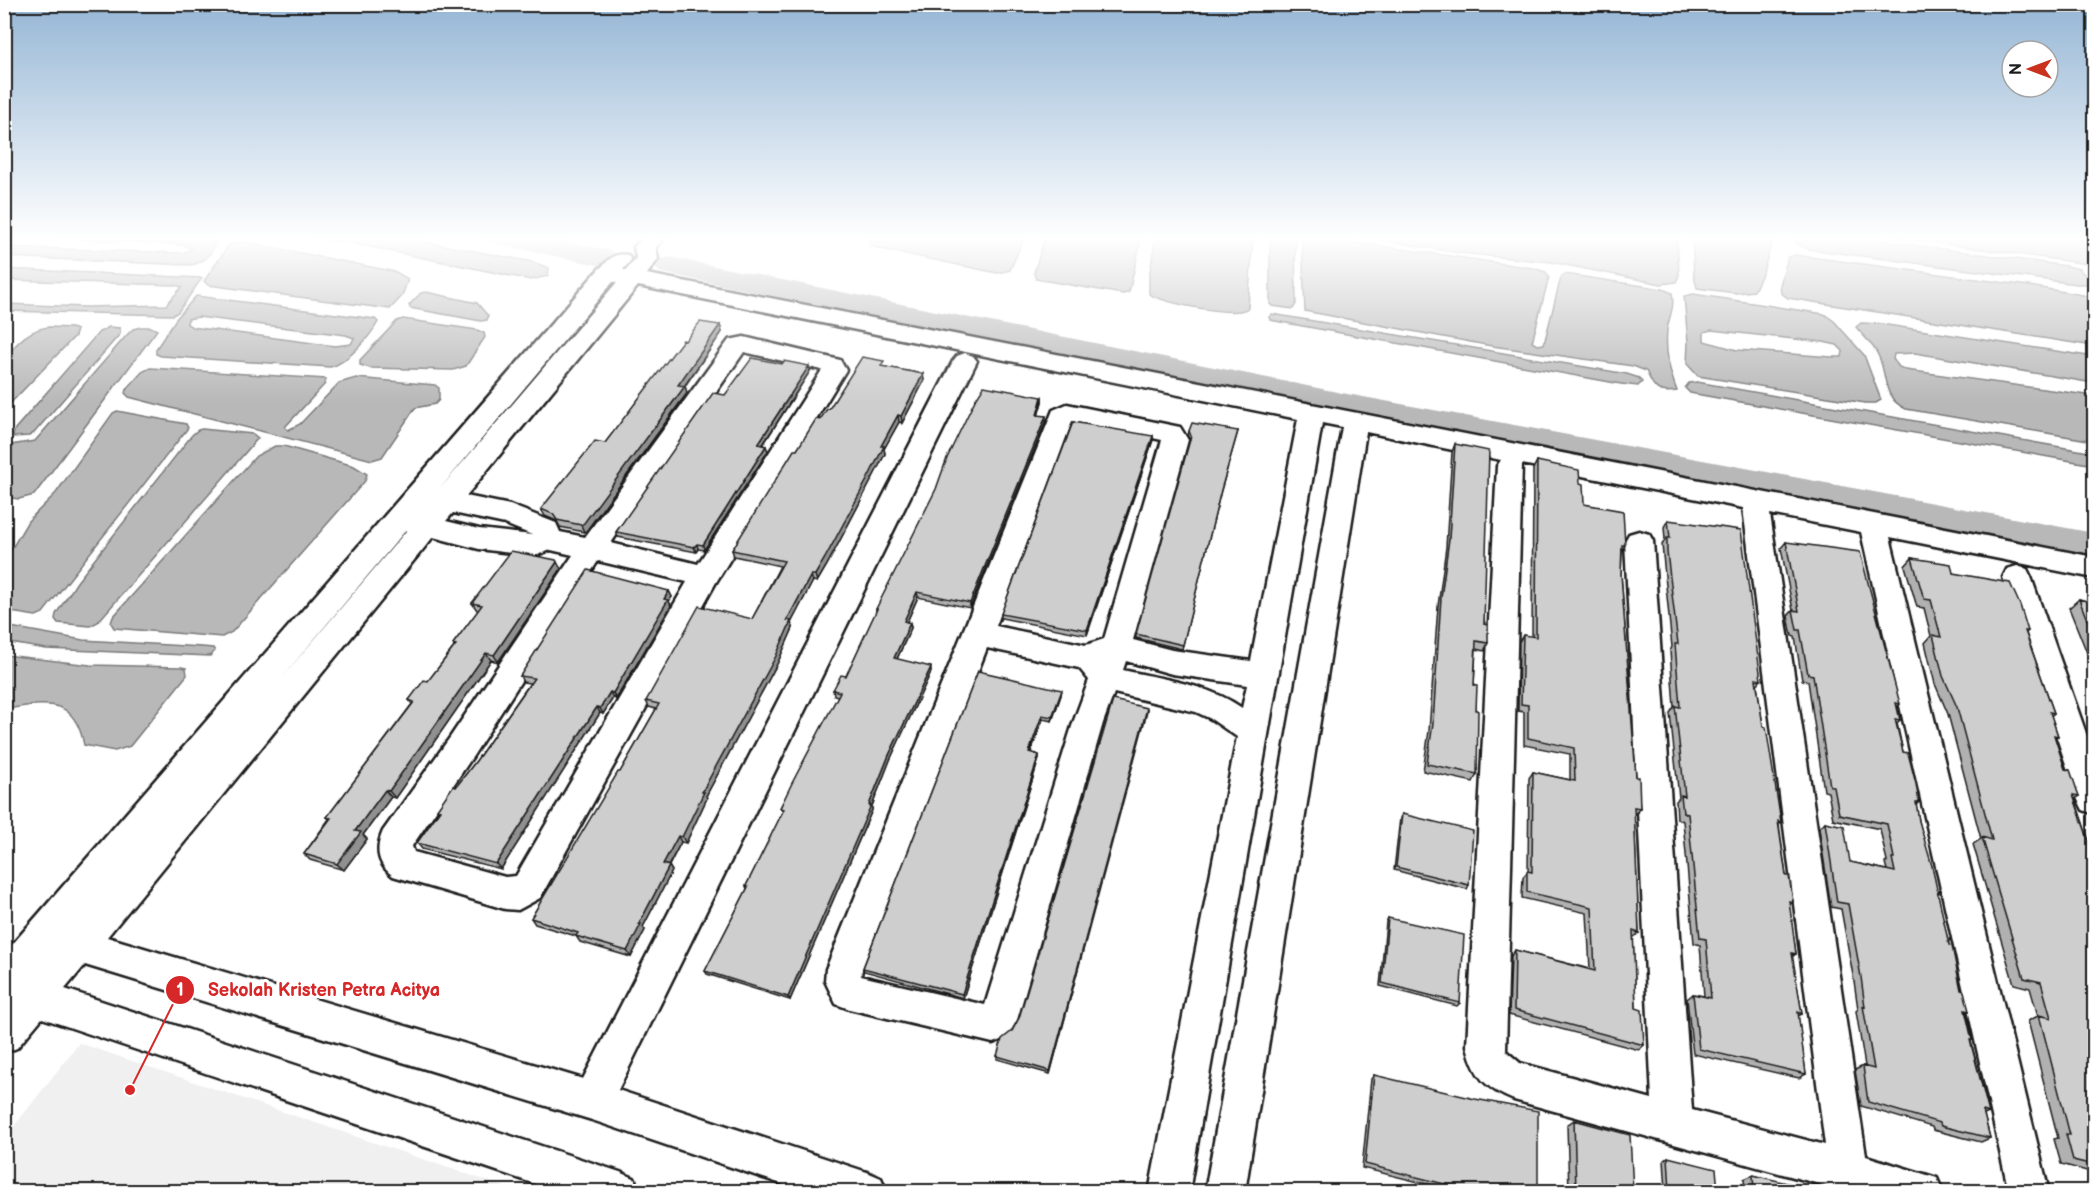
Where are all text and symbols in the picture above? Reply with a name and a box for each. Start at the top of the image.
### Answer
north arrow [2000,39,2060,99]
text: N [2007,63,2026,75]
callout: Sekolah Kristen Petra Acitya [165,972,452,1008]
text: 1 [176,980,184,1001]
text: Sekolah Kristen Petra Acitya [208,980,440,1001]

